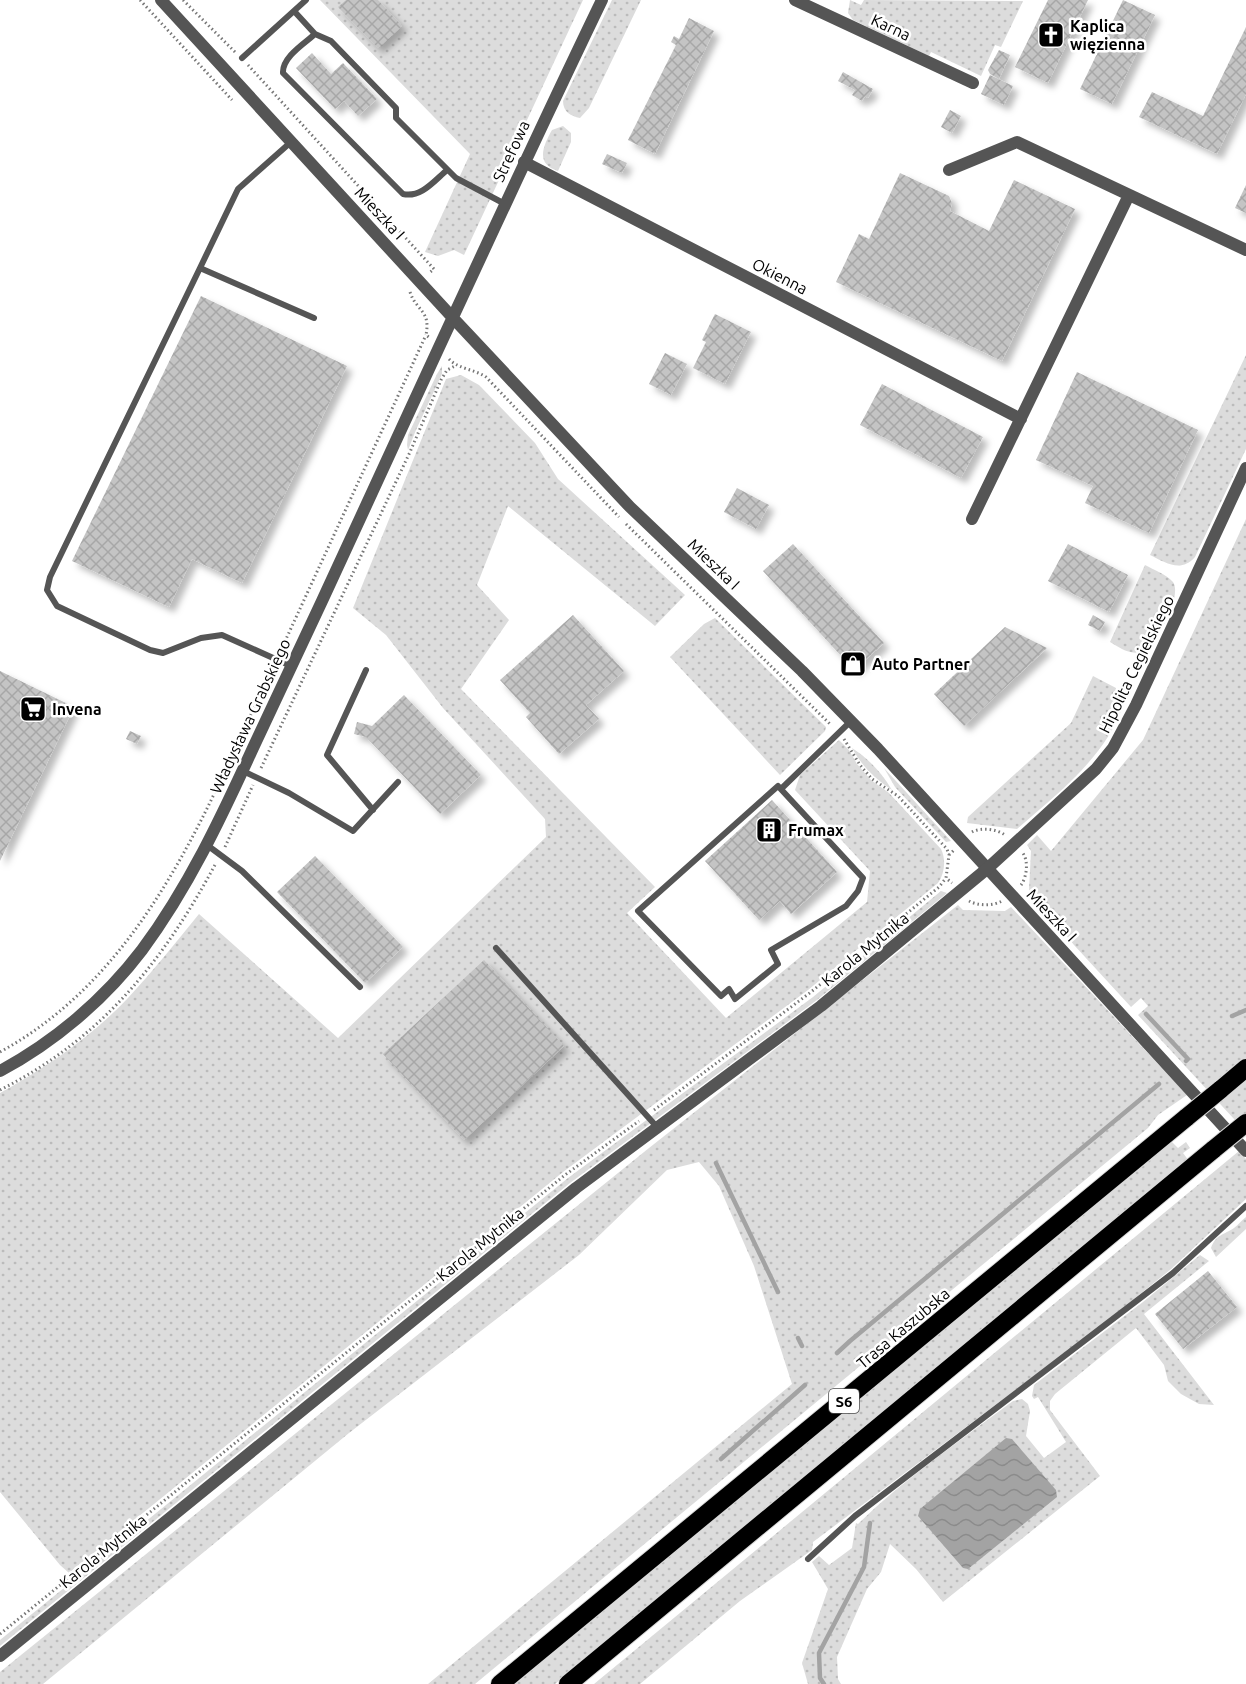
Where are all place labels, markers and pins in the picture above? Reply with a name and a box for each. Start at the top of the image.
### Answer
place label: Kaplica więzienna [1070,17,1145,54]
church icon: Kaplica więzienna [1036,20,1066,50]
shop icon: Auto Partner [838,649,868,679]
place label: Auto Partner [872,655,970,673]
supermarket icon: Invena [18,694,48,724]
place label: Invena [52,700,102,718]
building icon: Frumax [754,815,784,845]
place label: Frumax [788,821,844,839]

